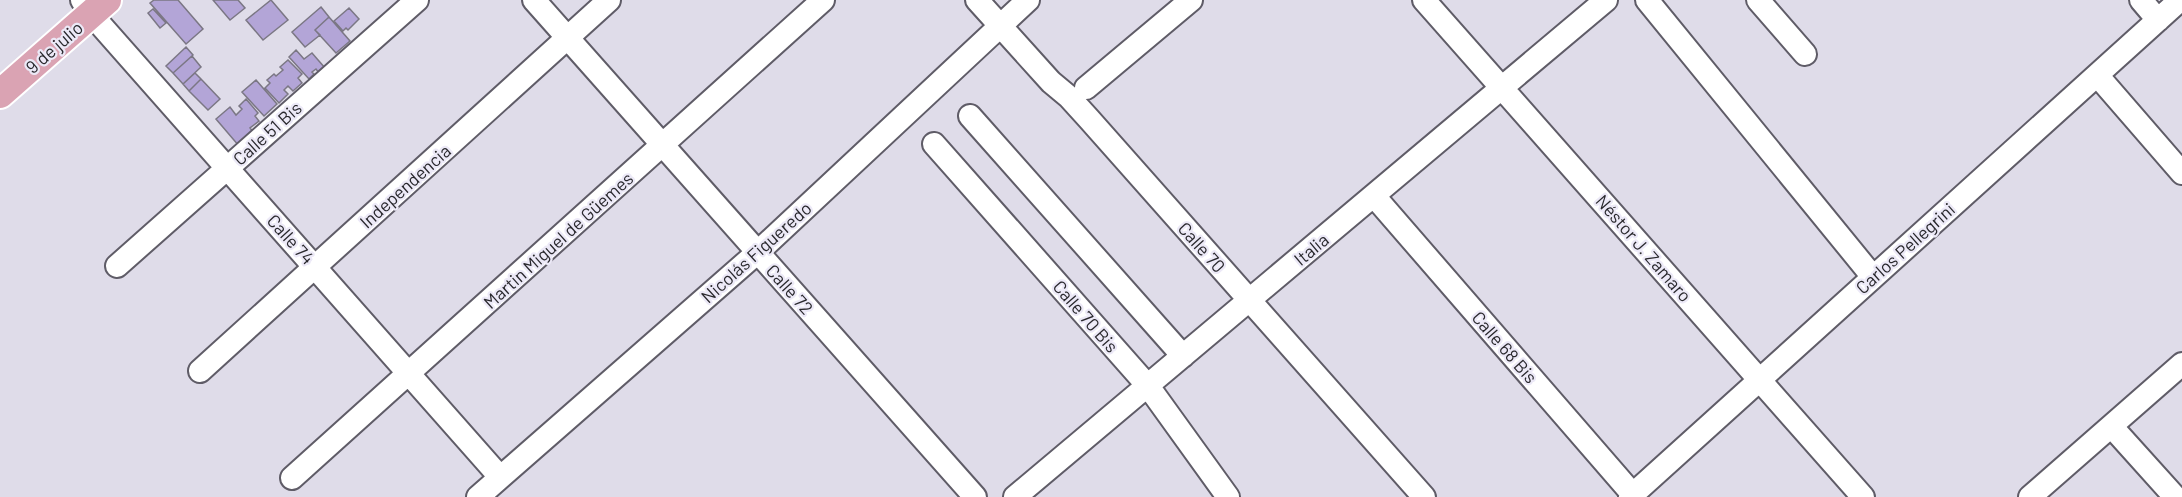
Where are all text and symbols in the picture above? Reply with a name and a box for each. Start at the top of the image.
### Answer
street label: 9 de julio [21,16,87,78]
street label: Calle 51 Bis [228,97,306,169]
street label: Independencia [355,139,455,233]
street label: Martin Miguel de Güemes [479,167,637,313]
street label: Néstor J. Zamaro [1592,190,1696,306]
street label: Nicolás Figueredo [696,197,816,307]
street label: Carlos Pellegrini [1851,198,1959,298]
street label: Calle 74 [263,209,319,269]
street label: Calle 70 [1174,217,1230,277]
street label: Italia [1289,228,1333,270]
street label: Calle 72 [762,259,818,319]
street label: Calle 70 Bis [1049,275,1123,357]
street label: Calle 68 Bis [1468,306,1542,388]

